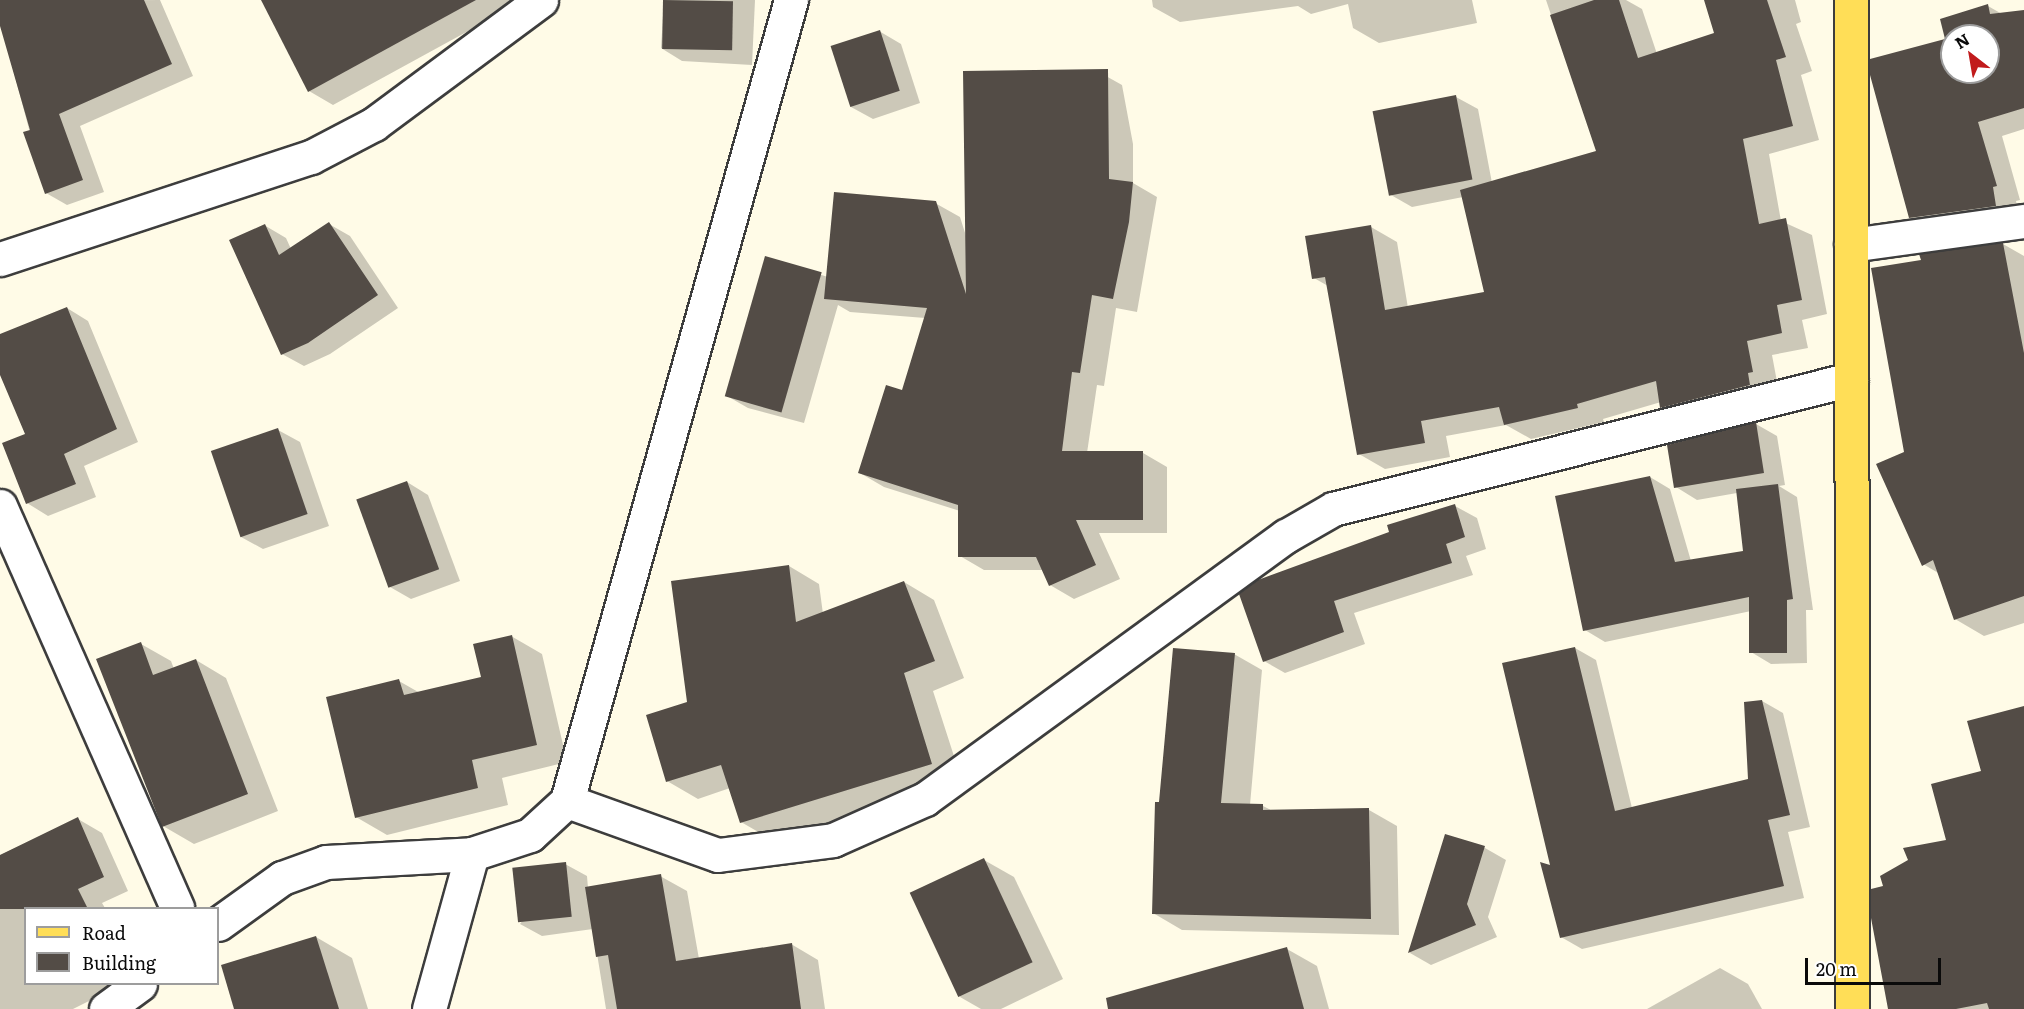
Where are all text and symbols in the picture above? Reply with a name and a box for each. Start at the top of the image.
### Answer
north arrow [1940,24,2000,84]
text: N [1950,27,1974,54]
legend [24,907,219,985]
text: Road [82,919,126,946]
scale bar [1808,946,1944,984]
text: Building [82,949,156,976]
text: 20 m [1816,955,1857,982]

